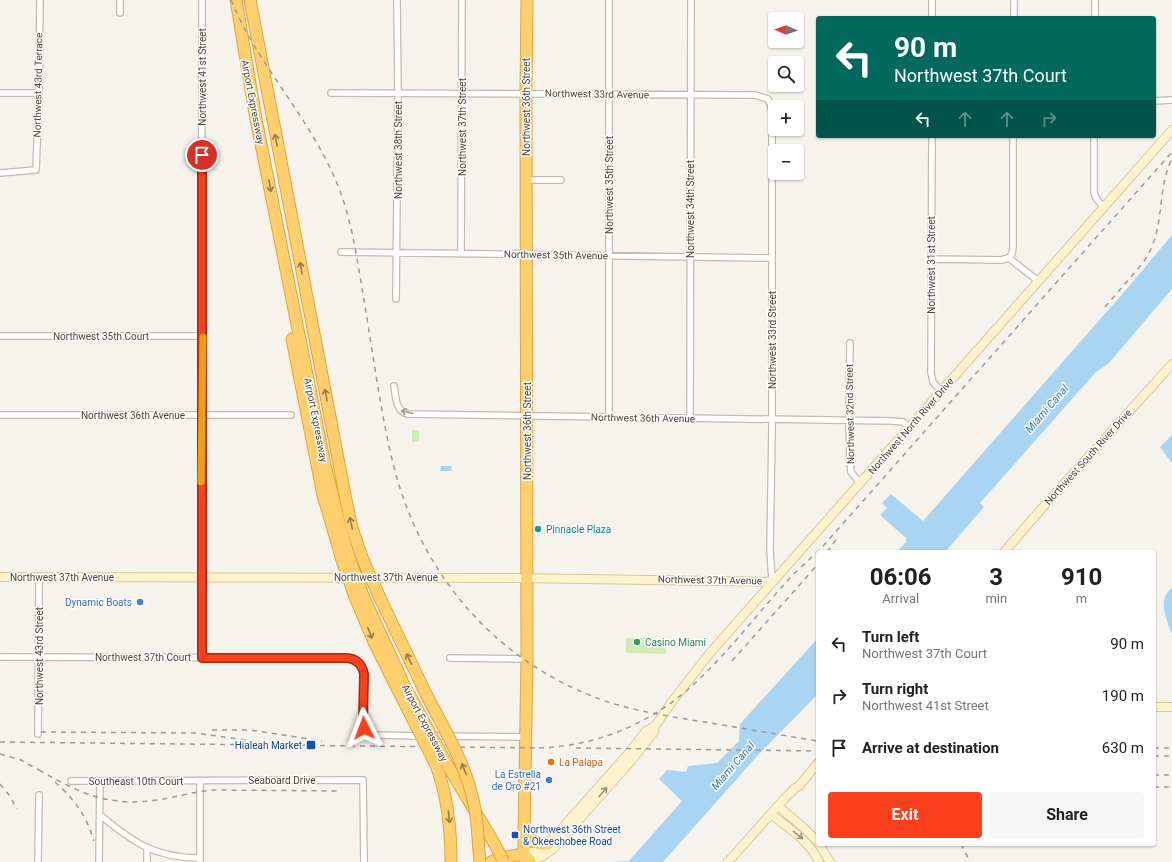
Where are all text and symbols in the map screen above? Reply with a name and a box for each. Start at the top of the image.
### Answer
north arrow [768,12,804,48]
map controls [768,12,804,180]
street label: Northwest 41st Street [197,28,208,126]
text: 90 m [894,31,957,64]
icon: left [828,32,880,84]
street label: Northwest 43rd Terrace [32,33,44,137]
button: search [768,56,804,92]
street label: Northwest 36th Street [521,58,532,156]
street label: Airport Expressway [239,59,267,145]
text: Northwest 37th Court [894,65,1067,86]
street label: Northwest 37th Street [457,78,468,176]
street label: Northwest 33rd Avenue [545,88,649,100]
button: + [768,100,804,136]
street label: Northwest 38th Street [393,101,404,199]
icon: left [912,108,934,130]
icon: ahead [954,108,976,130]
icon: ahead [996,108,1018,130]
icon: right [1038,108,1060,130]
one-way arrow [272,134,280,147]
street label: Northwest 35th Street [604,136,615,234]
pin [185,138,219,172]
icon: arrive [191,144,213,166]
button: − [768,144,804,180]
street label: Northwest 34th Street [685,160,696,258]
one-way arrow [266,179,274,192]
street label: Northwest 31st Street [926,216,937,314]
street label: Northwest 35th Avenue [504,249,608,261]
one-way arrow [297,262,305,275]
street label: Northwest 33rd Street [767,291,778,389]
street label: Northwest 35th Court [53,331,149,342]
street label: Northwest 32nd Street [844,364,856,464]
street label: Northwest North River Drive [866,376,956,476]
street label: Airport Expressway [302,377,330,463]
street label: Northwest 36th Street [522,382,533,480]
water label: Miami Canal [1023,382,1072,436]
one-way arrow [321,389,329,402]
street label: Northwest South River Drive [1042,407,1134,507]
one-way arrow [400,408,413,415]
street label: Northwest 36th Avenue [81,410,185,421]
street label: Northwest 36th Avenue [591,412,695,424]
one-way arrow [347,517,354,530]
marker: Pinnacle Plaza [533,524,543,534]
place label: Pinnacle Plaza [546,524,611,535]
text: 06:06 [870,563,932,591]
text: 3 [989,563,1003,591]
text: 910 [1061,563,1102,591]
street label: Northwest 37th Avenue [10,572,114,583]
street label: Northwest 37th Avenue [334,572,438,583]
street label: Northwest 37th Avenue [658,574,762,586]
text: Arrival [882,591,919,606]
text: min [985,591,1007,606]
text: m [1076,591,1087,606]
place label: Dynamic Boats [65,597,132,608]
marker: Dynamic Boats [135,597,145,607]
street label: Northwest 43rd Street [34,607,45,705]
one-way arrow [367,626,375,638]
text: Turn left [862,628,919,646]
icon: left [828,633,850,655]
text: 90 m [1110,635,1144,653]
marker: Casino Miami [632,637,642,647]
place label: Casino Miami [645,637,706,648]
text: Northwest 37th Court [862,646,987,661]
street label: Northwest 37th Court [95,652,191,663]
one-way arrow [405,653,413,665]
text: Turn right [862,680,928,698]
street label: Airport Expressway [400,683,450,764]
icon: right [828,685,850,707]
text: 190 m [1102,687,1144,705]
text: Northwest 41st Street [862,698,989,713]
position arrow [343,707,385,749]
icon: arrive [828,737,850,759]
marker: Hialeah Market [305,739,317,751]
water label: Miami Canal [709,739,758,793]
text: Arrive at destination [862,739,999,757]
text: 630 m [1102,739,1144,757]
place label: Hialeah Market [235,740,302,751]
marker: La Palapa [546,757,556,767]
place label: La Palapa [559,757,603,768]
one-way arrow [459,763,467,775]
place label: La Estrella de Oro #21 [492,769,541,792]
street label: Seaboard Drive [248,775,316,786]
marker: La Estrella de Oro #21 [544,775,554,785]
street label: Southeast 10th Court [89,776,183,787]
one-way arrow [598,787,608,797]
button: Exit [828,792,982,838]
button: Share [990,792,1144,838]
one-way arrow [445,810,453,823]
place label: Northwest 36th Street & Okeechobee Road [523,824,621,847]
marker: Northwest 36th Street & Okeechobee Road [510,830,520,840]
one-way arrow [793,831,804,840]

